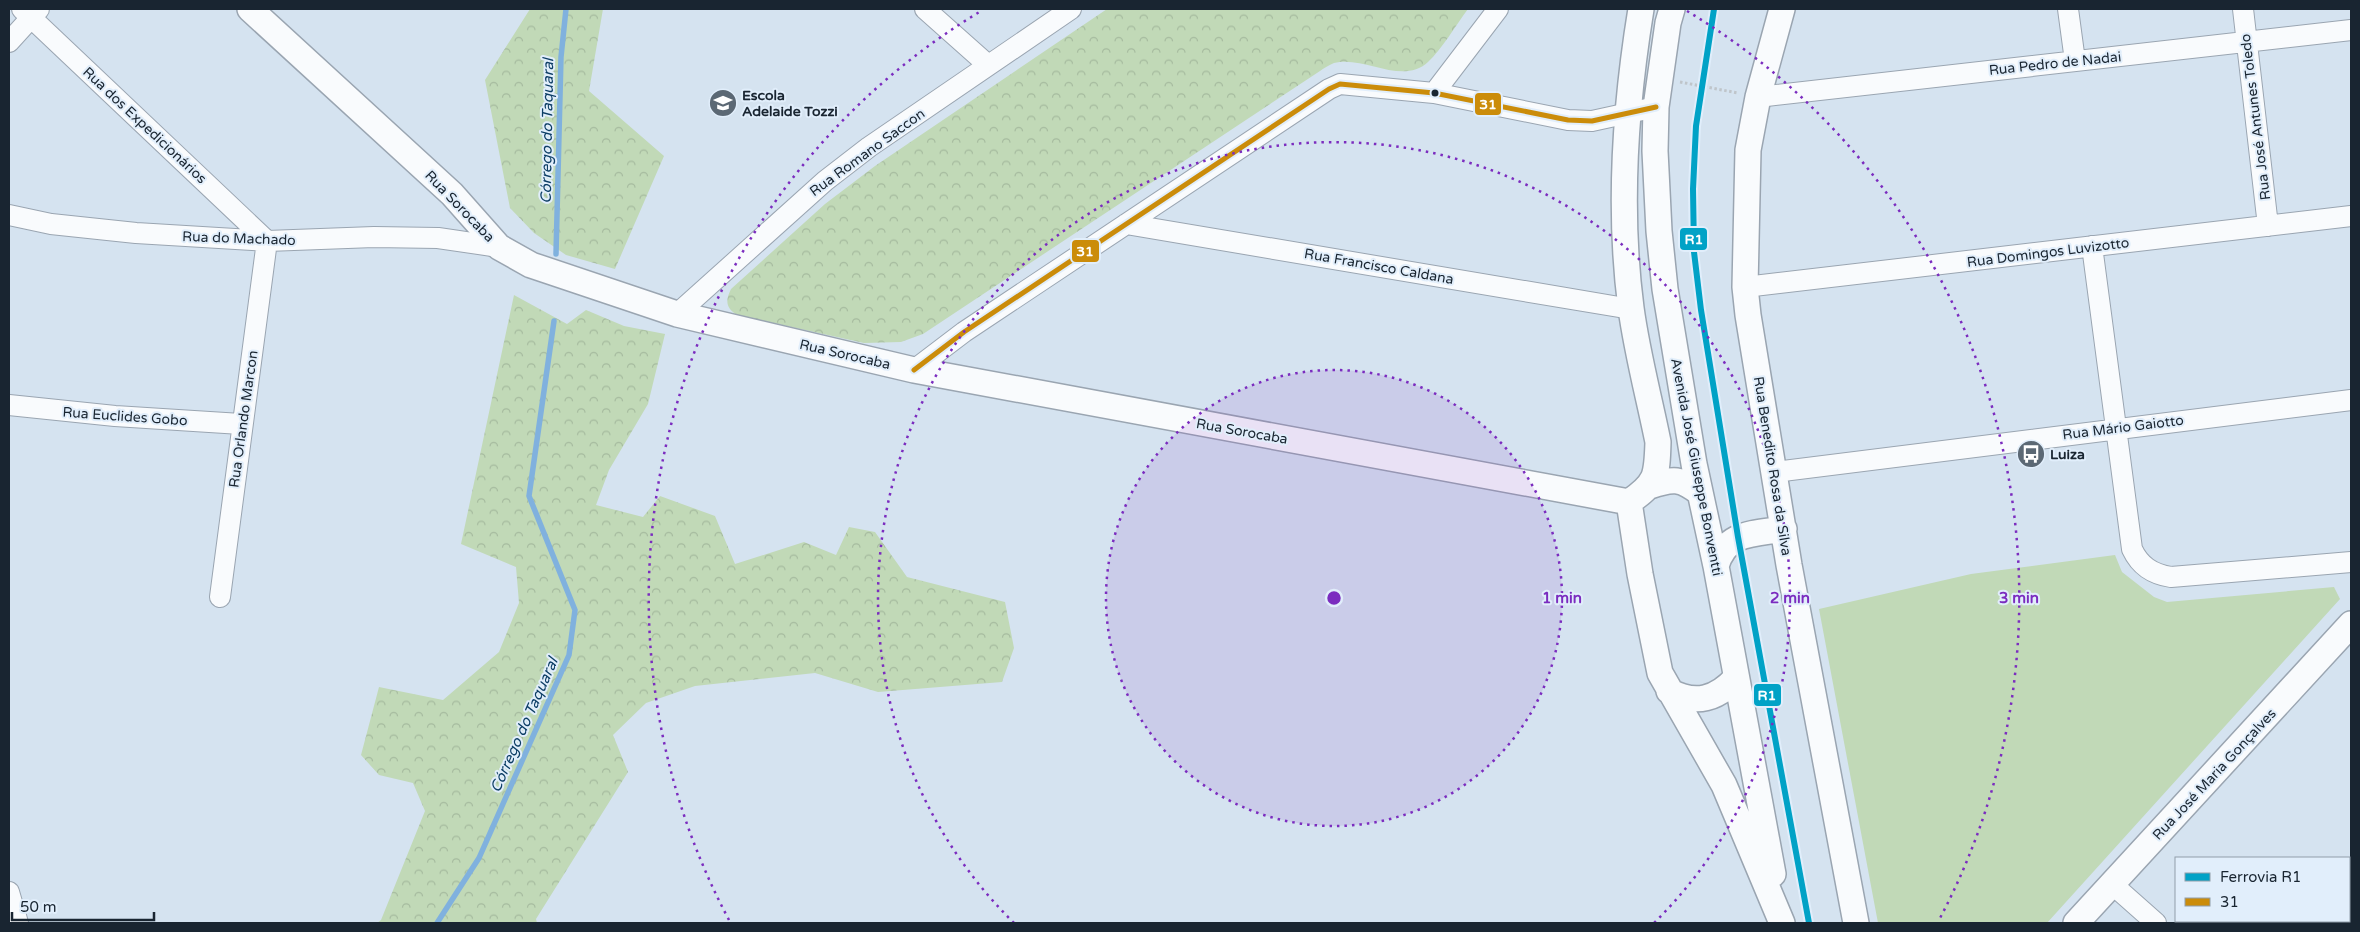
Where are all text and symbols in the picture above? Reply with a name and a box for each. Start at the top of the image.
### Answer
street label: Rua José Antunes Toledo [2237,33,2274,201]
street label: Rua Pedro de Nadai [1988,48,2122,79]
water label: Córrego do Taquaral [537,56,557,204]
street label: Rua dos Expedicionários [79,63,210,187]
place label: Escola Adelaide Tozzi [742,87,838,120]
school or university icon: Escola Adelaide Tozzi [708,88,738,118]
unlabelled marker [1430,88,1440,98]
line badge: 31 [1474,92,1502,116]
text: 31 [1479,96,1497,113]
street label: Rua Romano Saccon [806,105,928,200]
street label: Rua Sorocaba [421,167,498,246]
line badge: R1 [1679,227,1708,251]
street label: Rua do Machado [182,228,296,249]
text: R1 [1685,231,1703,248]
street label: Rua Domingos Luvizotto [1966,234,2130,271]
line badge: 31 [1071,239,1100,263]
text: 31 [1076,243,1094,260]
street label: Rua Francisco Caldana [1303,245,1455,288]
street label: Rua Sorocaba [798,336,892,373]
street label: Rua Orlando Marcon [225,349,262,489]
street label: Avenida José Giuseppe Bonventti [1667,357,1726,578]
street label: Rua Benedito Rosa da Silva [1750,375,1795,557]
street label: Rua Euclides Gobo [62,404,188,429]
street label: Rua Mário Gaiotto [2062,412,2185,443]
street label: Rua Sorocaba [1195,415,1289,448]
bus stop icon: Luiza [2016,439,2046,469]
place label: Luiza [2050,446,2085,463]
centre of rings [1325,589,1343,607]
text: 1 min [1542,589,1582,607]
text: 2 min [1770,589,1810,607]
text: 3 min [1999,589,2039,607]
water label: Córrego do Taquaral [486,653,563,795]
line badge: R1 [1753,683,1782,707]
text: R1 [1758,687,1776,704]
street label: Rua José Maria Gonçalves [2149,705,2280,844]
legend [2175,857,2350,922]
text: Ferrovia R1 [2220,868,2301,886]
scale bar [12,890,155,922]
text: 31 [2220,893,2239,911]
text: 50 m [20,898,57,916]

